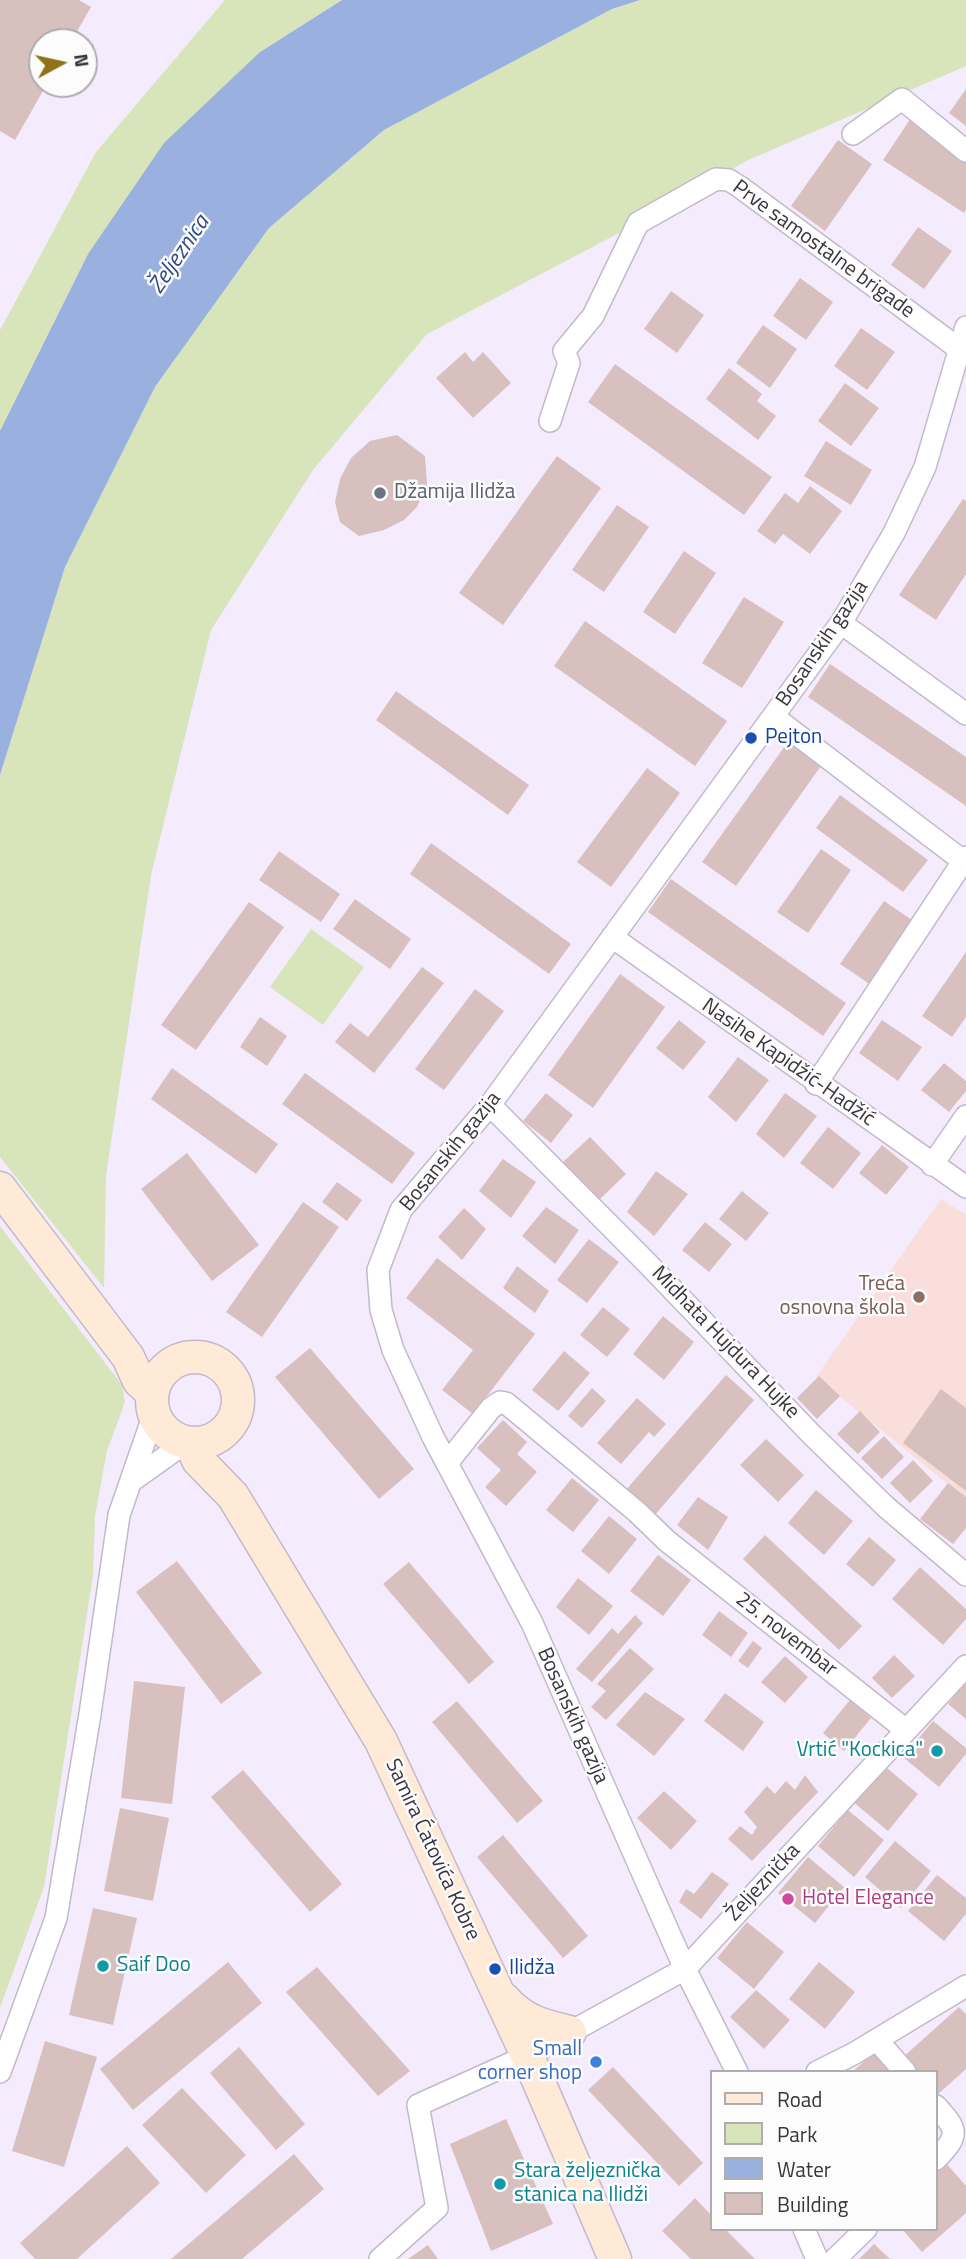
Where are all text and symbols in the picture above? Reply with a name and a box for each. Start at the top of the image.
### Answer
north arrow [28,28,98,98]
text: N [67,52,98,69]
street label: Prve samostalne brigade [727,176,919,324]
water label: Željeznica [144,211,216,299]
place label: Džamija Ilidža [394,480,515,506]
marker: Džamija Ilidža [372,485,388,501]
street label: Bosanskih gazija [772,576,874,712]
place label: Pejton [765,725,822,751]
marker: Pejton [743,730,759,746]
street label: Nasihe Kapidžić-Hadžić [697,994,879,1132]
street label: Bosanskih gazija [395,1087,507,1217]
street label: Midhata Hujdura Hujke [646,1261,804,1425]
place label: Treća osnovna škola [779,1272,905,1322]
marker: Treća osnovna škola [911,1289,927,1305]
street label: 25. novembar [730,1588,842,1682]
street label: Bosanskih gazija [531,1644,613,1788]
place label: Vrtić "Kockica" [797,1738,923,1764]
marker: Vrtić "Kockica" [929,1743,945,1759]
street label: Samira Ćatovića Kobre [379,1755,485,1945]
street label: Željeznička [722,1839,806,1927]
place label: Hotel Elegance [802,1886,934,1912]
marker: Hotel Elegance [780,1891,796,1907]
place label: Saif Doo [117,1953,191,1979]
place label: Ilidža [509,1956,555,1982]
marker: Saif Doo [95,1958,111,1974]
marker: Ilidža [487,1961,503,1977]
place label: Small corner shop [478,2037,582,2087]
marker: Small corner shop [588,2054,604,2070]
legend [710,2070,938,2231]
text: Road [777,2083,822,2115]
text: Park [777,2118,817,2150]
text: Water [777,2153,831,2185]
place label: Stara željeznička stanica na Ilidži [514,2159,661,2209]
marker: Stara željeznička stanica na Ilidži [492,2176,508,2192]
text: Building [777,2188,848,2220]

